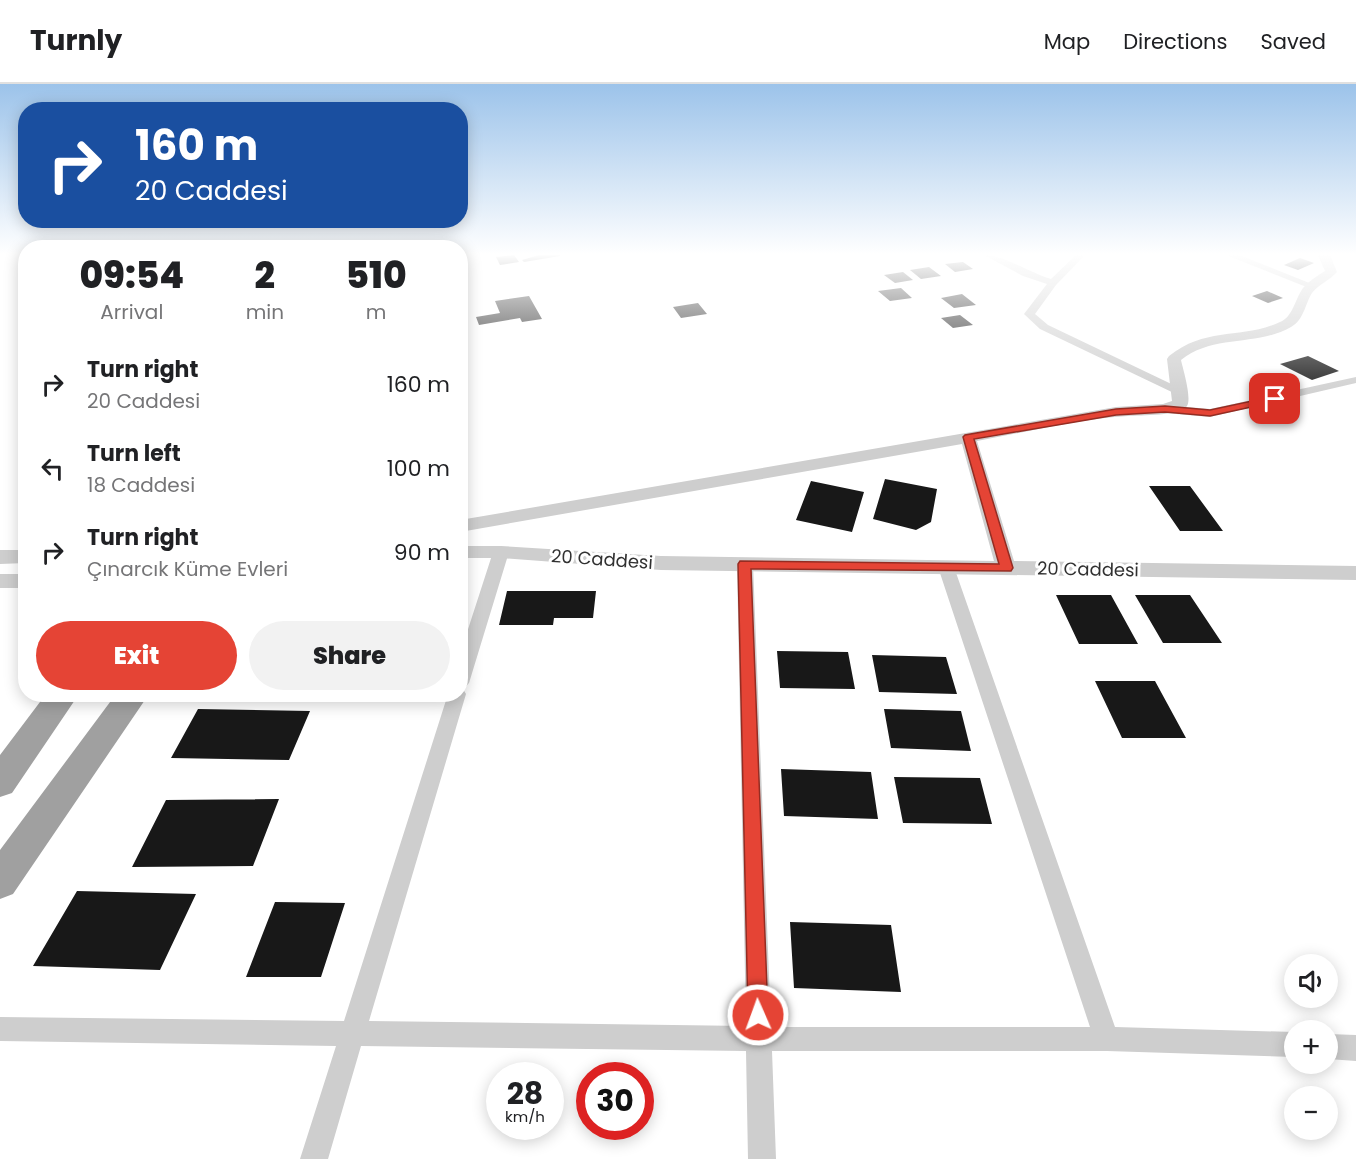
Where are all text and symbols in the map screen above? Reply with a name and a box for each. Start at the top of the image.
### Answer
text: Turnly [30,21,122,60]
text: Map [1044,27,1090,56]
text: Directions [1123,27,1227,56]
text: Saved [1260,27,1326,56]
text: 160 m [135,116,258,175]
icon: right [36,126,114,204]
text: 20 Caddesi [135,172,288,209]
text: 09:54 [79,250,184,301]
text: 2 [255,250,275,301]
text: 510 [345,250,407,301]
text: Arrival [100,298,163,326]
text: min [246,298,284,326]
text: m [366,298,386,326]
text: Turn right [87,354,198,385]
icon: right [36,368,69,401]
text: 160 m [387,369,450,400]
pin [1249,373,1300,424]
icon: arrive [1258,382,1291,415]
text: 20 Caddesi [87,387,200,415]
text: Turn left [87,438,181,469]
icon: left [36,452,69,485]
text: 100 m [387,453,450,484]
text: 18 Caddesi [87,471,195,499]
text: Turn right [87,522,198,553]
icon: right [36,536,69,569]
text: 90 m [394,537,450,568]
street label: 20 Caddesi [550,543,654,575]
text: Çınarcık Küme Evleri [87,555,288,583]
street label: 20 Caddesi [1037,556,1139,582]
button: Exit [36,621,237,690]
button: Share [249,621,450,690]
map controls [1284,954,1338,1140]
button: sound [1284,954,1338,1008]
position arrow [726,983,790,1047]
button: + [1284,1020,1338,1074]
speed limit sign: 30 [576,1062,654,1140]
text: 28 [507,1072,543,1115]
button: − [1284,1086,1338,1140]
text: km/h [505,1106,545,1127]

